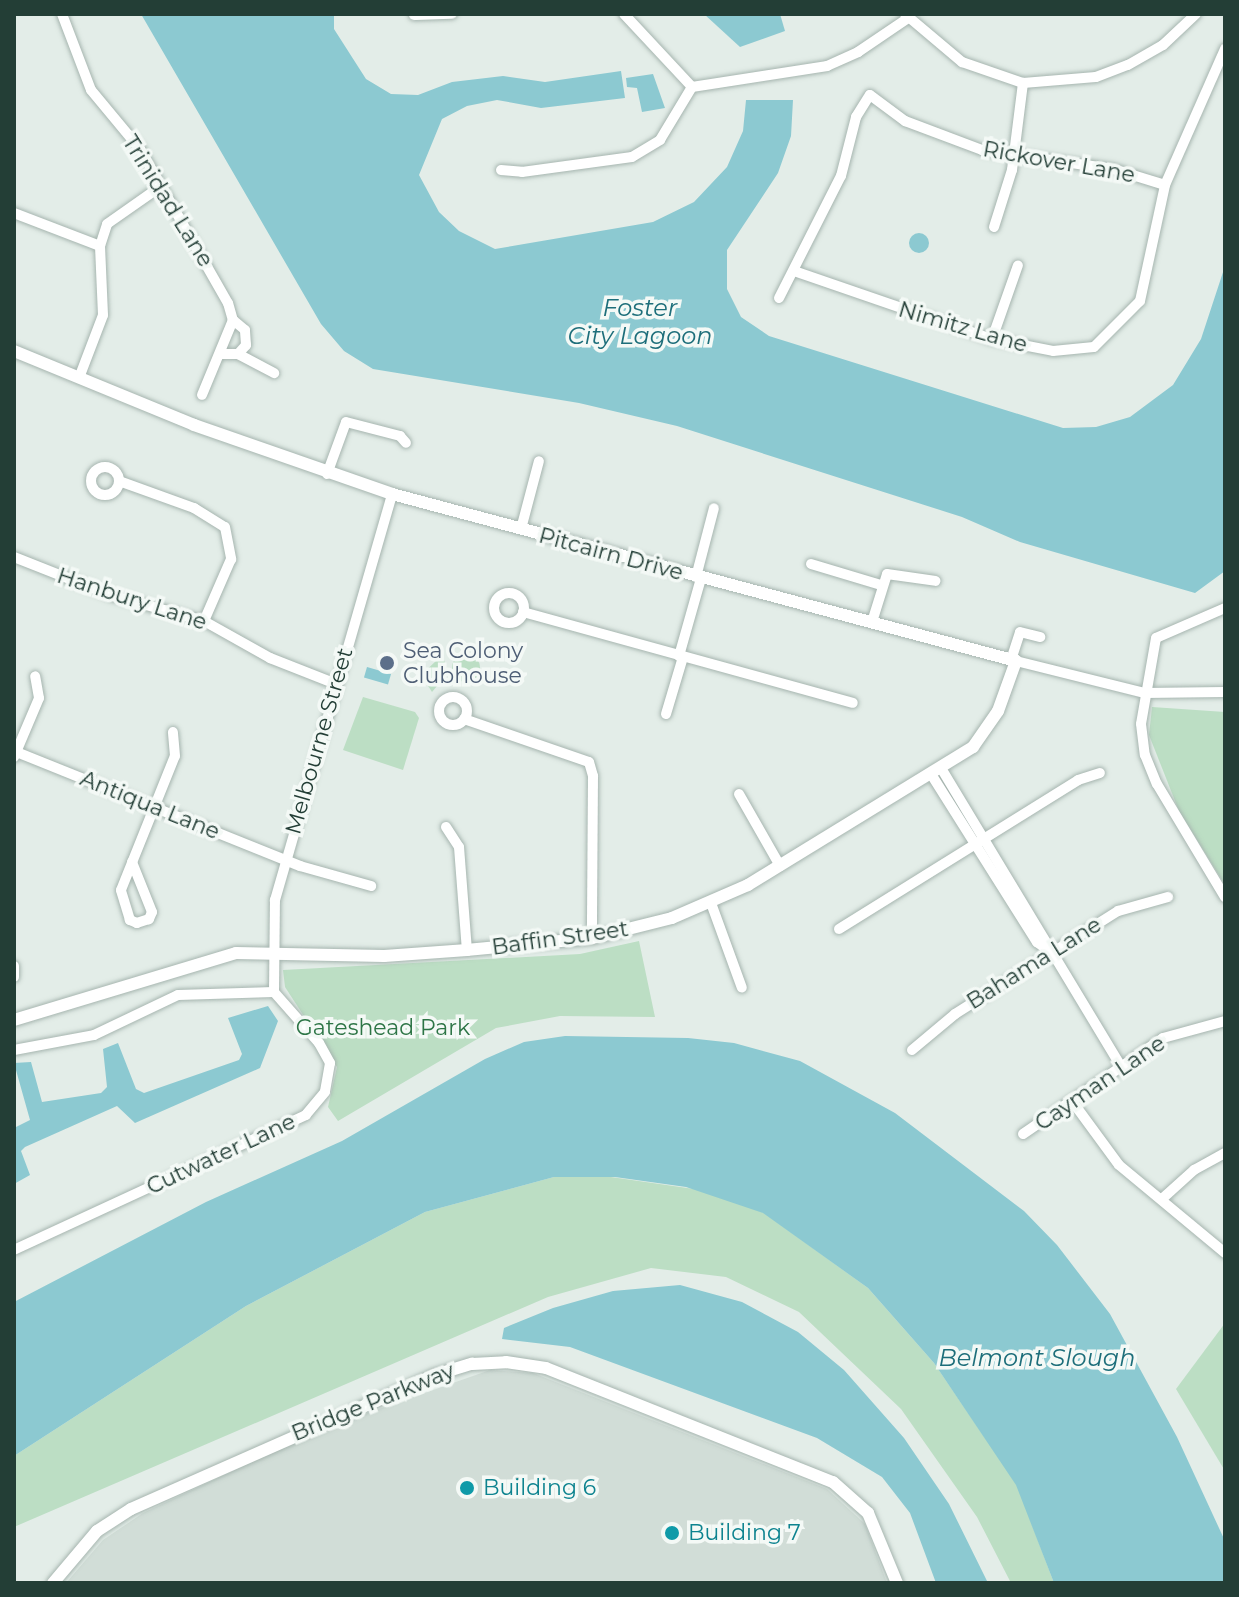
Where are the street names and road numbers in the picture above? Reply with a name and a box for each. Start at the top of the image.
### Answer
street label: Trinidad Lane [117,130,219,272]
street label: Rickover Lane [981,136,1137,188]
street label: Nimitz Lane [895,296,1031,358]
street label: Pitcairn Drive [536,522,686,586]
street label: Hanbury Lane [54,562,210,636]
street label: Melbourne Street [280,645,358,837]
street label: Antiqua Lane [76,765,224,845]
street label: Bahama Lane [962,911,1106,1015]
street label: Baffin Street [490,915,630,961]
street label: Cayman Lane [1030,1030,1170,1136]
street label: Cutwater Lane [142,1108,300,1200]
street label: Bridge Parkway [288,1357,458,1447]

